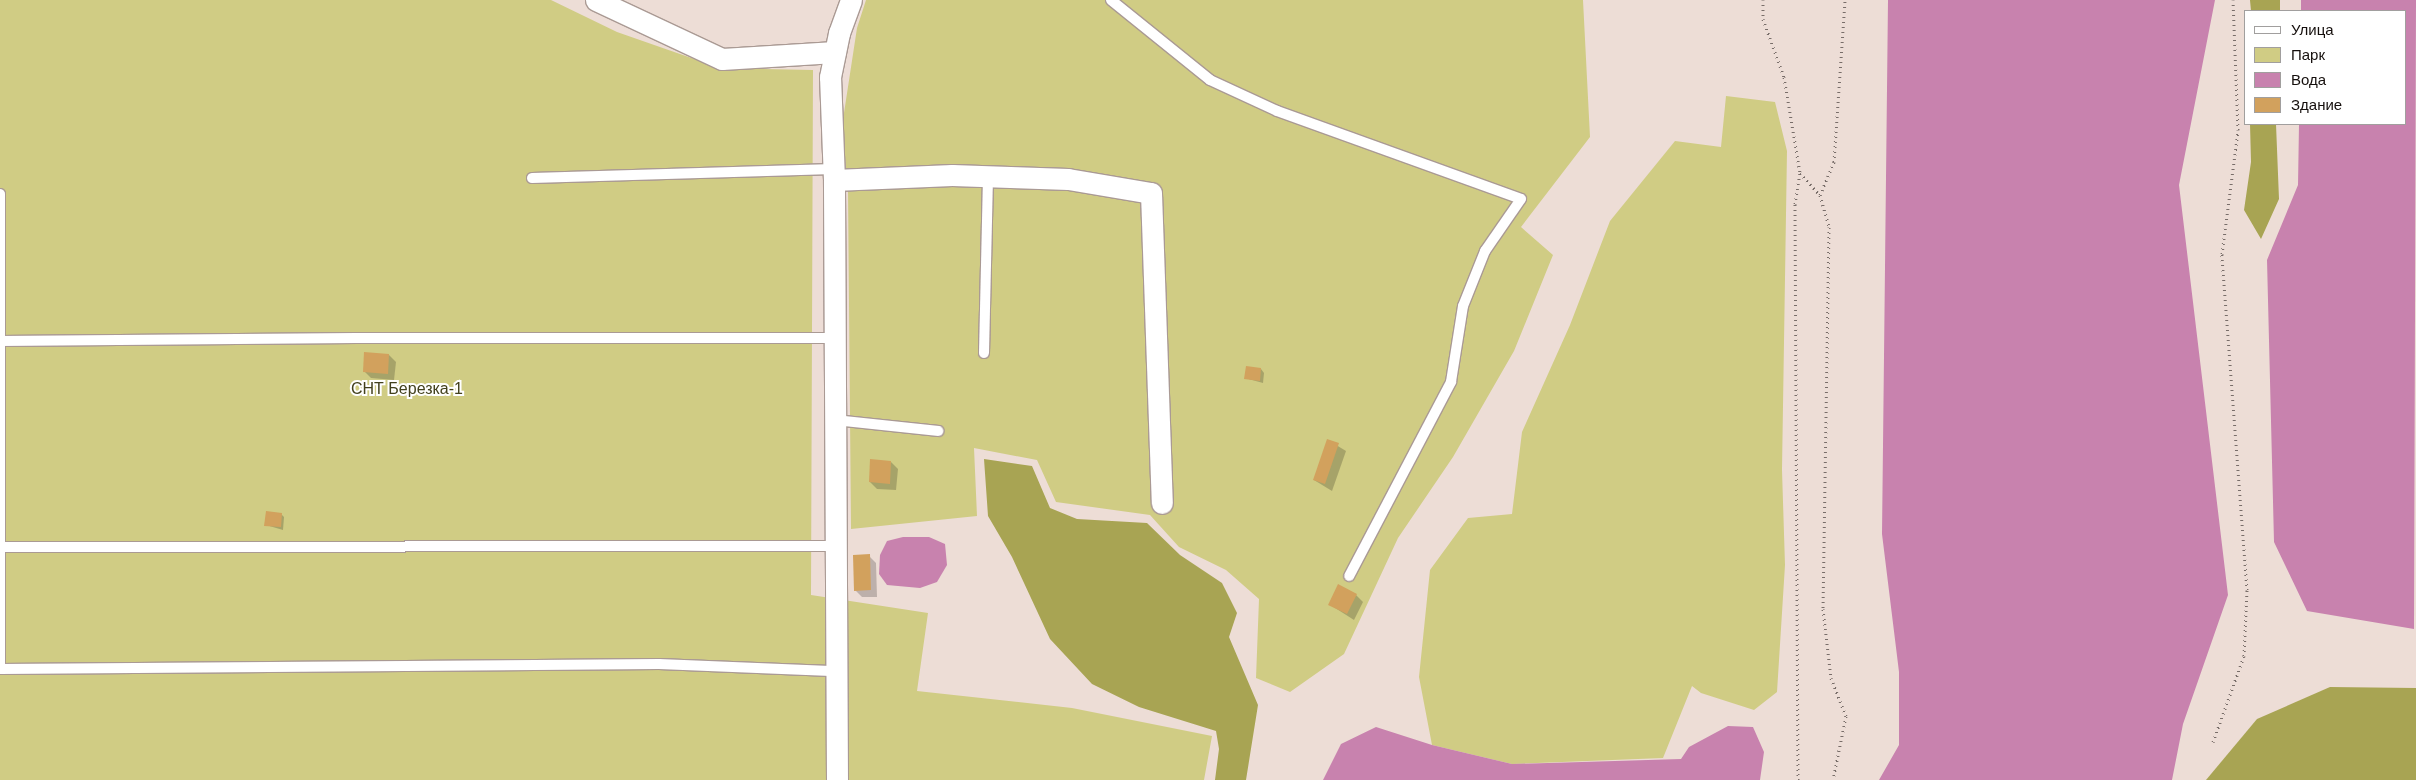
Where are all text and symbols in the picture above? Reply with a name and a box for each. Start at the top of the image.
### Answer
legend [2244,10,2406,125]
text: Улица [2291,21,2334,38]
text: Парк [2291,46,2325,63]
text: Вода [2291,71,2326,88]
text: Здание [2291,96,2342,113]
park label: СНТ Березка-1 [351,379,463,399]

